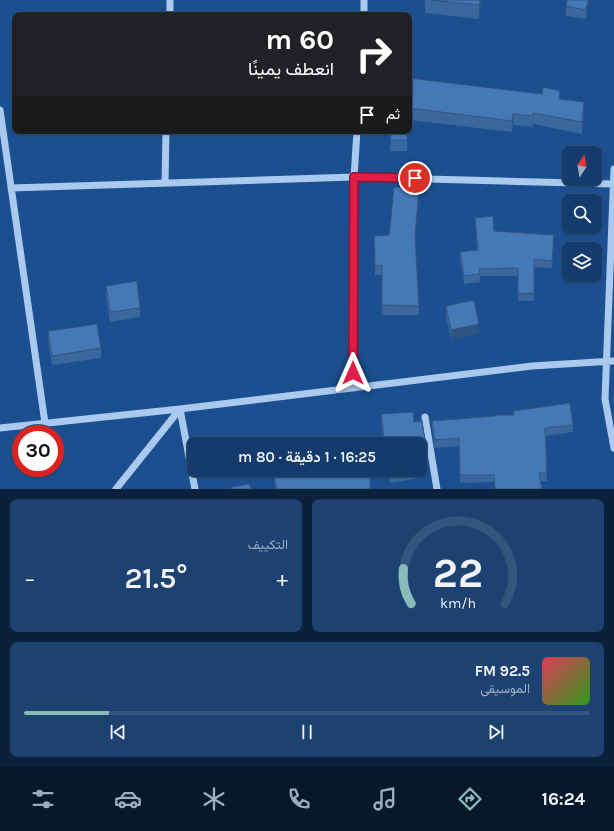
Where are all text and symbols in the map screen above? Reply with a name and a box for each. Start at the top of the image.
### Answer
text: 60 m [266,23,334,56]
icon: right [348,28,400,80]
text: انعطف يمينًا [248,58,334,80]
icon: arrive [356,104,378,126]
text: ثم [386,105,400,123]
north arrow [562,146,602,186]
map controls [562,146,602,282]
pin [398,161,432,195]
icon: arrive [404,167,426,189]
button: search [562,194,602,234]
button: layers [562,242,602,282]
position arrow [332,352,374,394]
speed limit sign: 30 [12,425,64,477]
text: 16:25 · 1 دقيقة · 80 m [238,448,376,466]
text: التكييف [248,537,288,552]
text: 22 [433,548,483,596]
text: 21.5° [124,560,188,596]
text: − [24,566,36,592]
text: + [276,566,288,592]
text: km/h [440,594,476,611]
text: 92.5 FM [475,662,530,680]
text: الموسيقى [480,681,530,696]
icon: previous [107,721,129,743]
icon: pause [296,721,318,743]
icon: next [485,721,507,743]
icon: filters [29,785,57,813]
icon: car [114,785,142,813]
icon: climate [200,785,228,813]
icon: phone [285,785,313,813]
icon: music [371,785,399,813]
icon: directions [456,785,484,813]
text: 16:24 [541,788,585,810]

